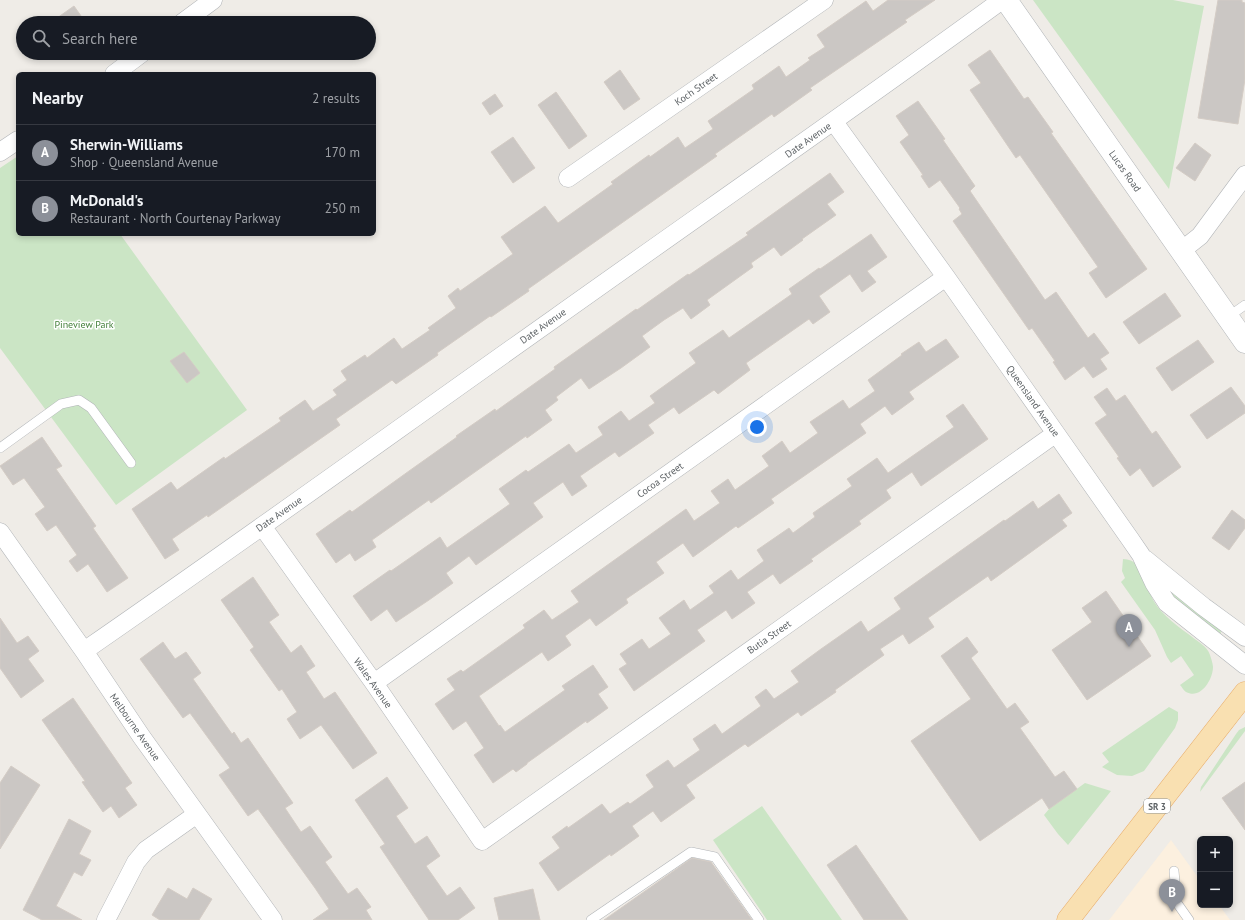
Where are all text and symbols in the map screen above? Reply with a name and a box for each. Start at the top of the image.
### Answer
search box [16,16,376,60]
icon: search [30,27,52,49]
text: Search here [62,29,138,48]
street label: Koch Street [672,69,720,108]
text: Nearby [32,87,83,109]
text: 2 results [312,90,360,107]
street label: Date Avenue [782,119,834,161]
text: Sherwin-Williams [70,135,183,154]
text: A [41,144,49,161]
text: 170 m [325,144,360,161]
street label: Lucas Road [1106,148,1144,194]
text: Shop · Queensland Avenue [70,154,218,171]
text: McDonald's [70,191,143,210]
text: B [41,200,49,217]
text: 250 m [325,200,360,217]
text: Restaurant · North Courtenay Parkway [70,210,281,227]
street label: Date Avenue [517,305,569,347]
park label: Pineview Park [54,318,114,331]
street label: Queensland Avenue [1004,363,1062,439]
your location [747,417,767,437]
street label: Cocoa Street [634,459,686,501]
street label: Date Avenue [253,493,305,535]
pin: A [1116,614,1142,647]
street label: Butia Street [745,617,794,657]
street label: Wales Avenue [351,655,395,711]
street label: Melbourne Avenue [107,691,163,763]
road number: SR 3 [1144,799,1170,813]
map controls [1197,836,1233,908]
button: + [1197,836,1233,872]
button: − [1197,872,1233,908]
pin: B [1159,879,1185,912]

